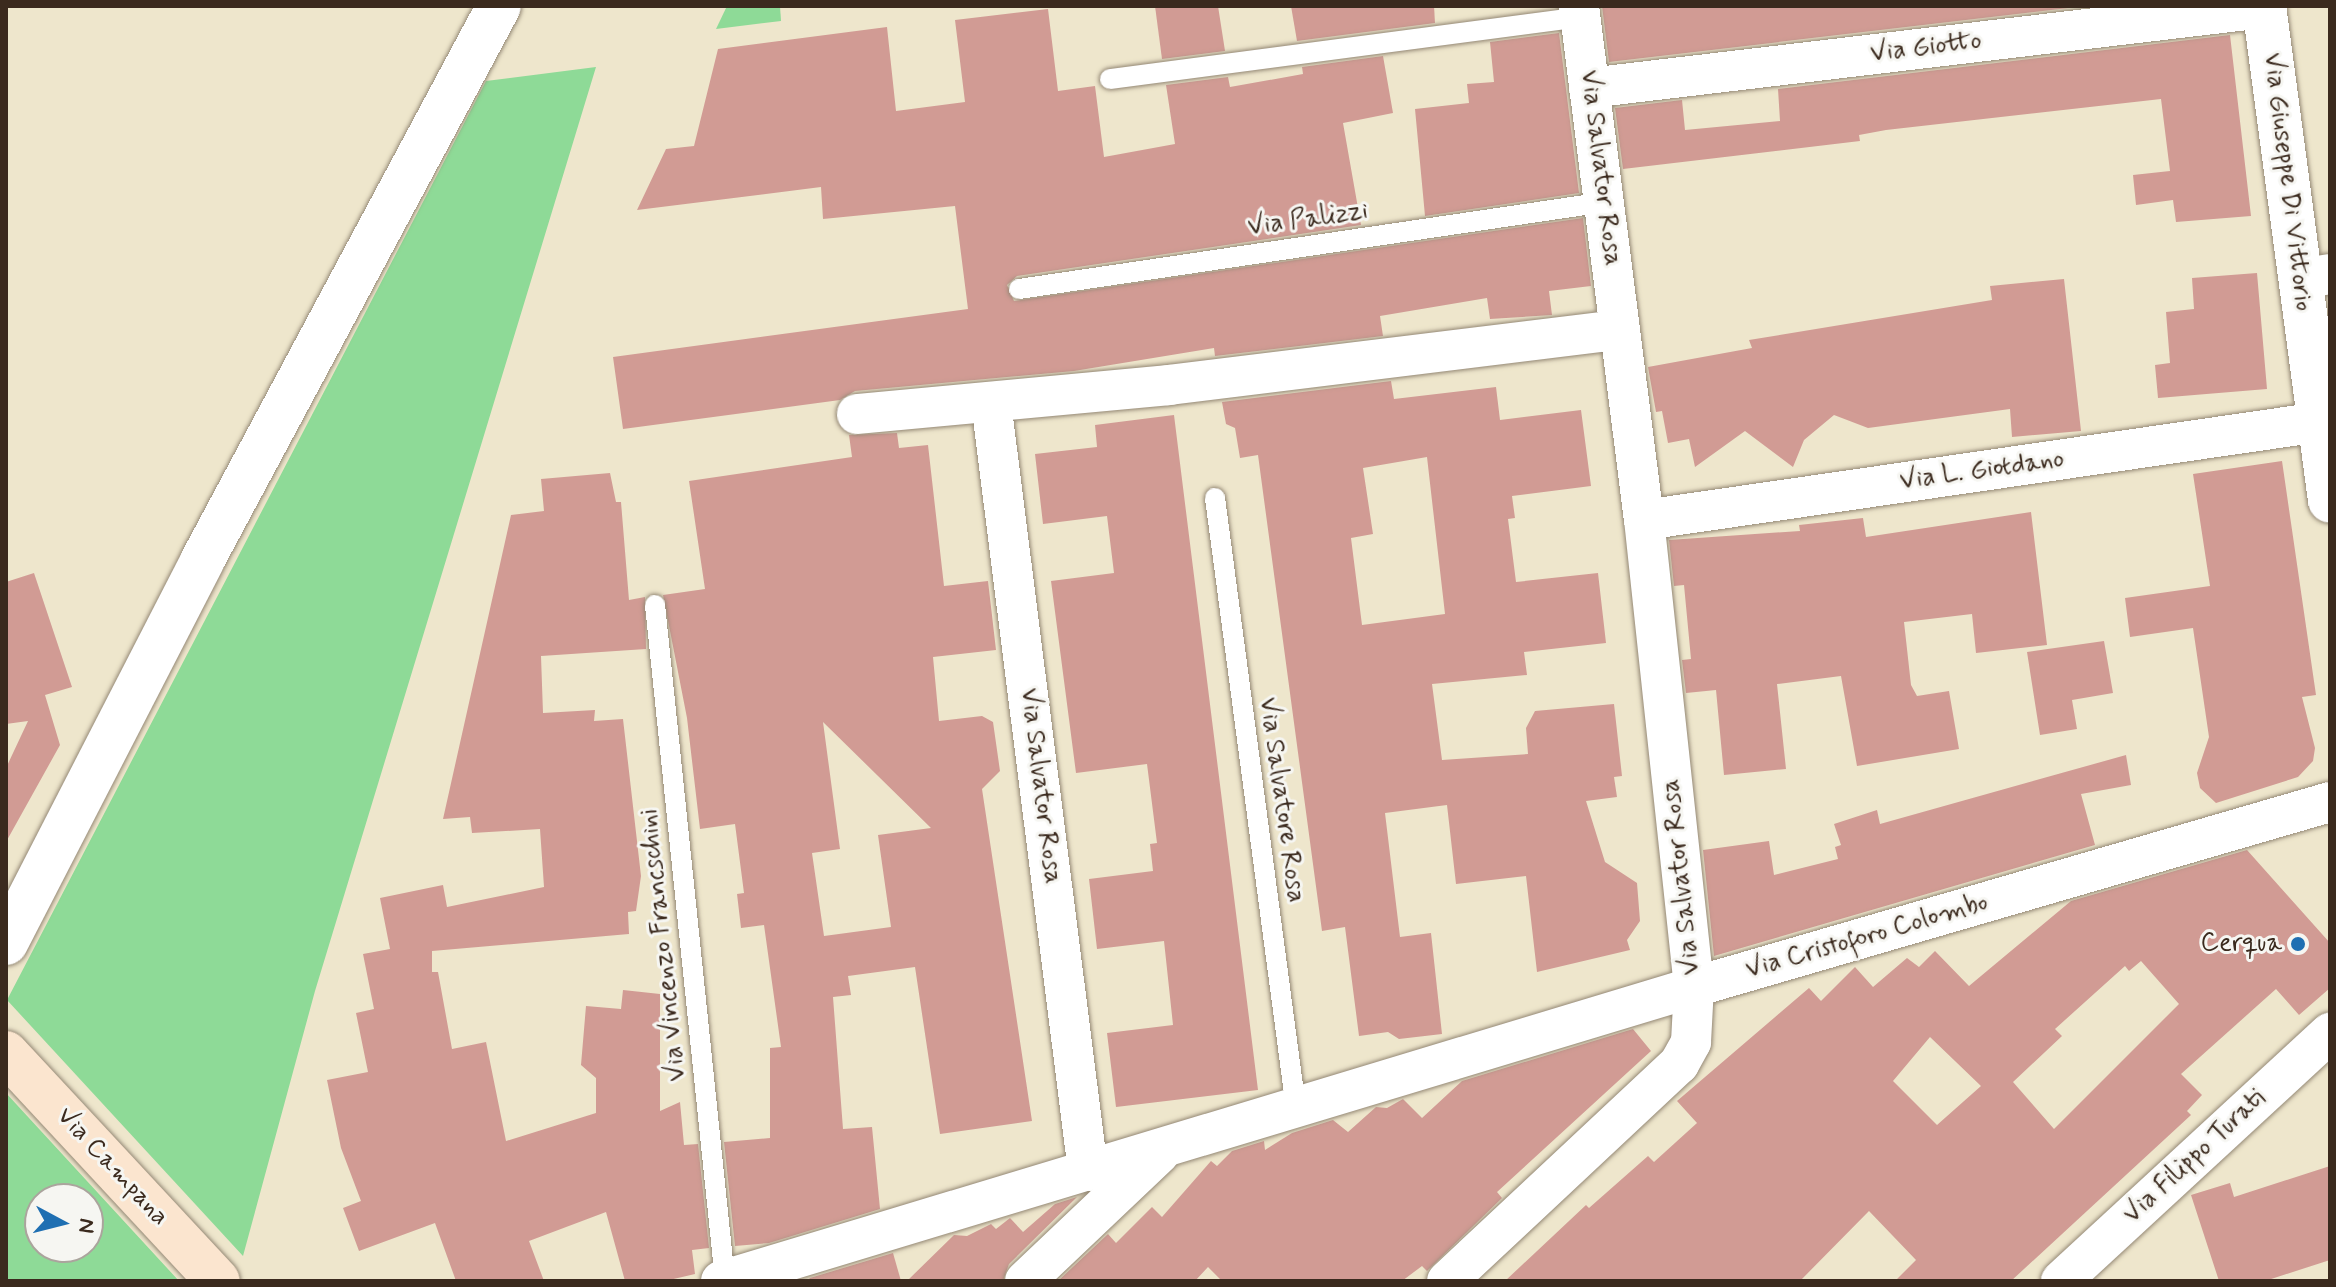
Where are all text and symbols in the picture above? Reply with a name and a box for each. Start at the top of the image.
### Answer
street label: Via Giotto [1869,26,1983,70]
street label: Via Giuseppe Di Vittorio [2256,53,2318,311]
street label: Via Salvator Rosa [1573,71,1627,265]
street label: Via Palizzi [1247,196,1369,244]
street label: Via L. Giotdano [1898,444,2066,498]
street label: Via Salvator Rosa [1013,689,1067,883]
street label: Via Salvatore Rosa [1251,697,1311,903]
street label: Via Salvator Rosa [1656,780,1708,974]
street label: Via Vincenzo Francschini [634,806,694,1084]
street label: Via Cristoforo Colombo [1742,887,1992,987]
place label: Cerqua [2201,928,2282,960]
marker: Cerqua [2289,935,2307,953]
street label: Via Filippo Turati [2119,1084,2271,1230]
street label: Via Campana [50,1102,174,1232]
north arrow [24,1183,104,1263]
text: N [71,1217,101,1235]

